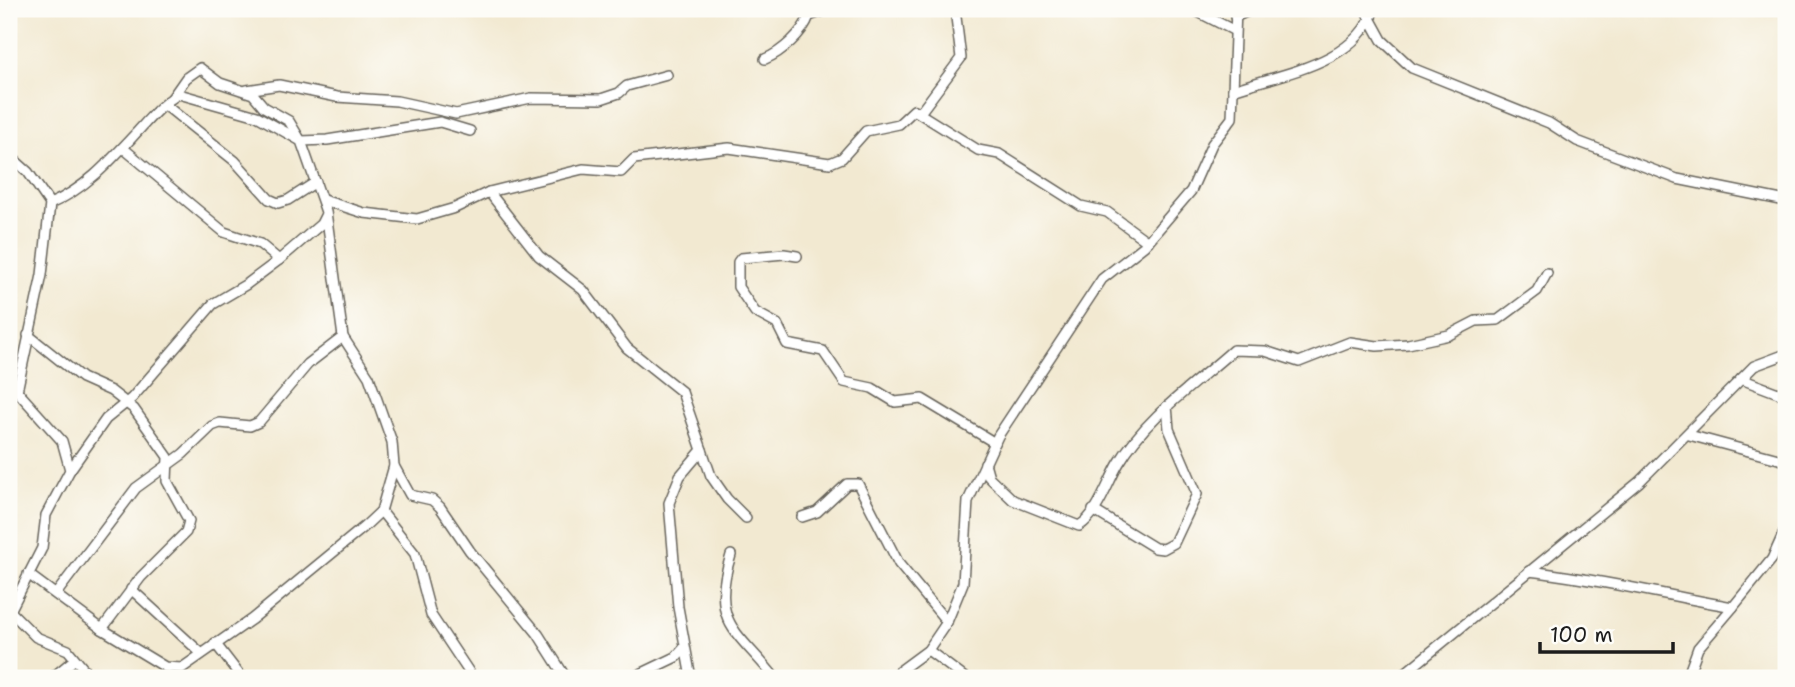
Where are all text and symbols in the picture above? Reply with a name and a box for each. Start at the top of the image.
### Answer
scale bar [1540,610,1672,654]
text: 100 m [1550,621,1613,649]

